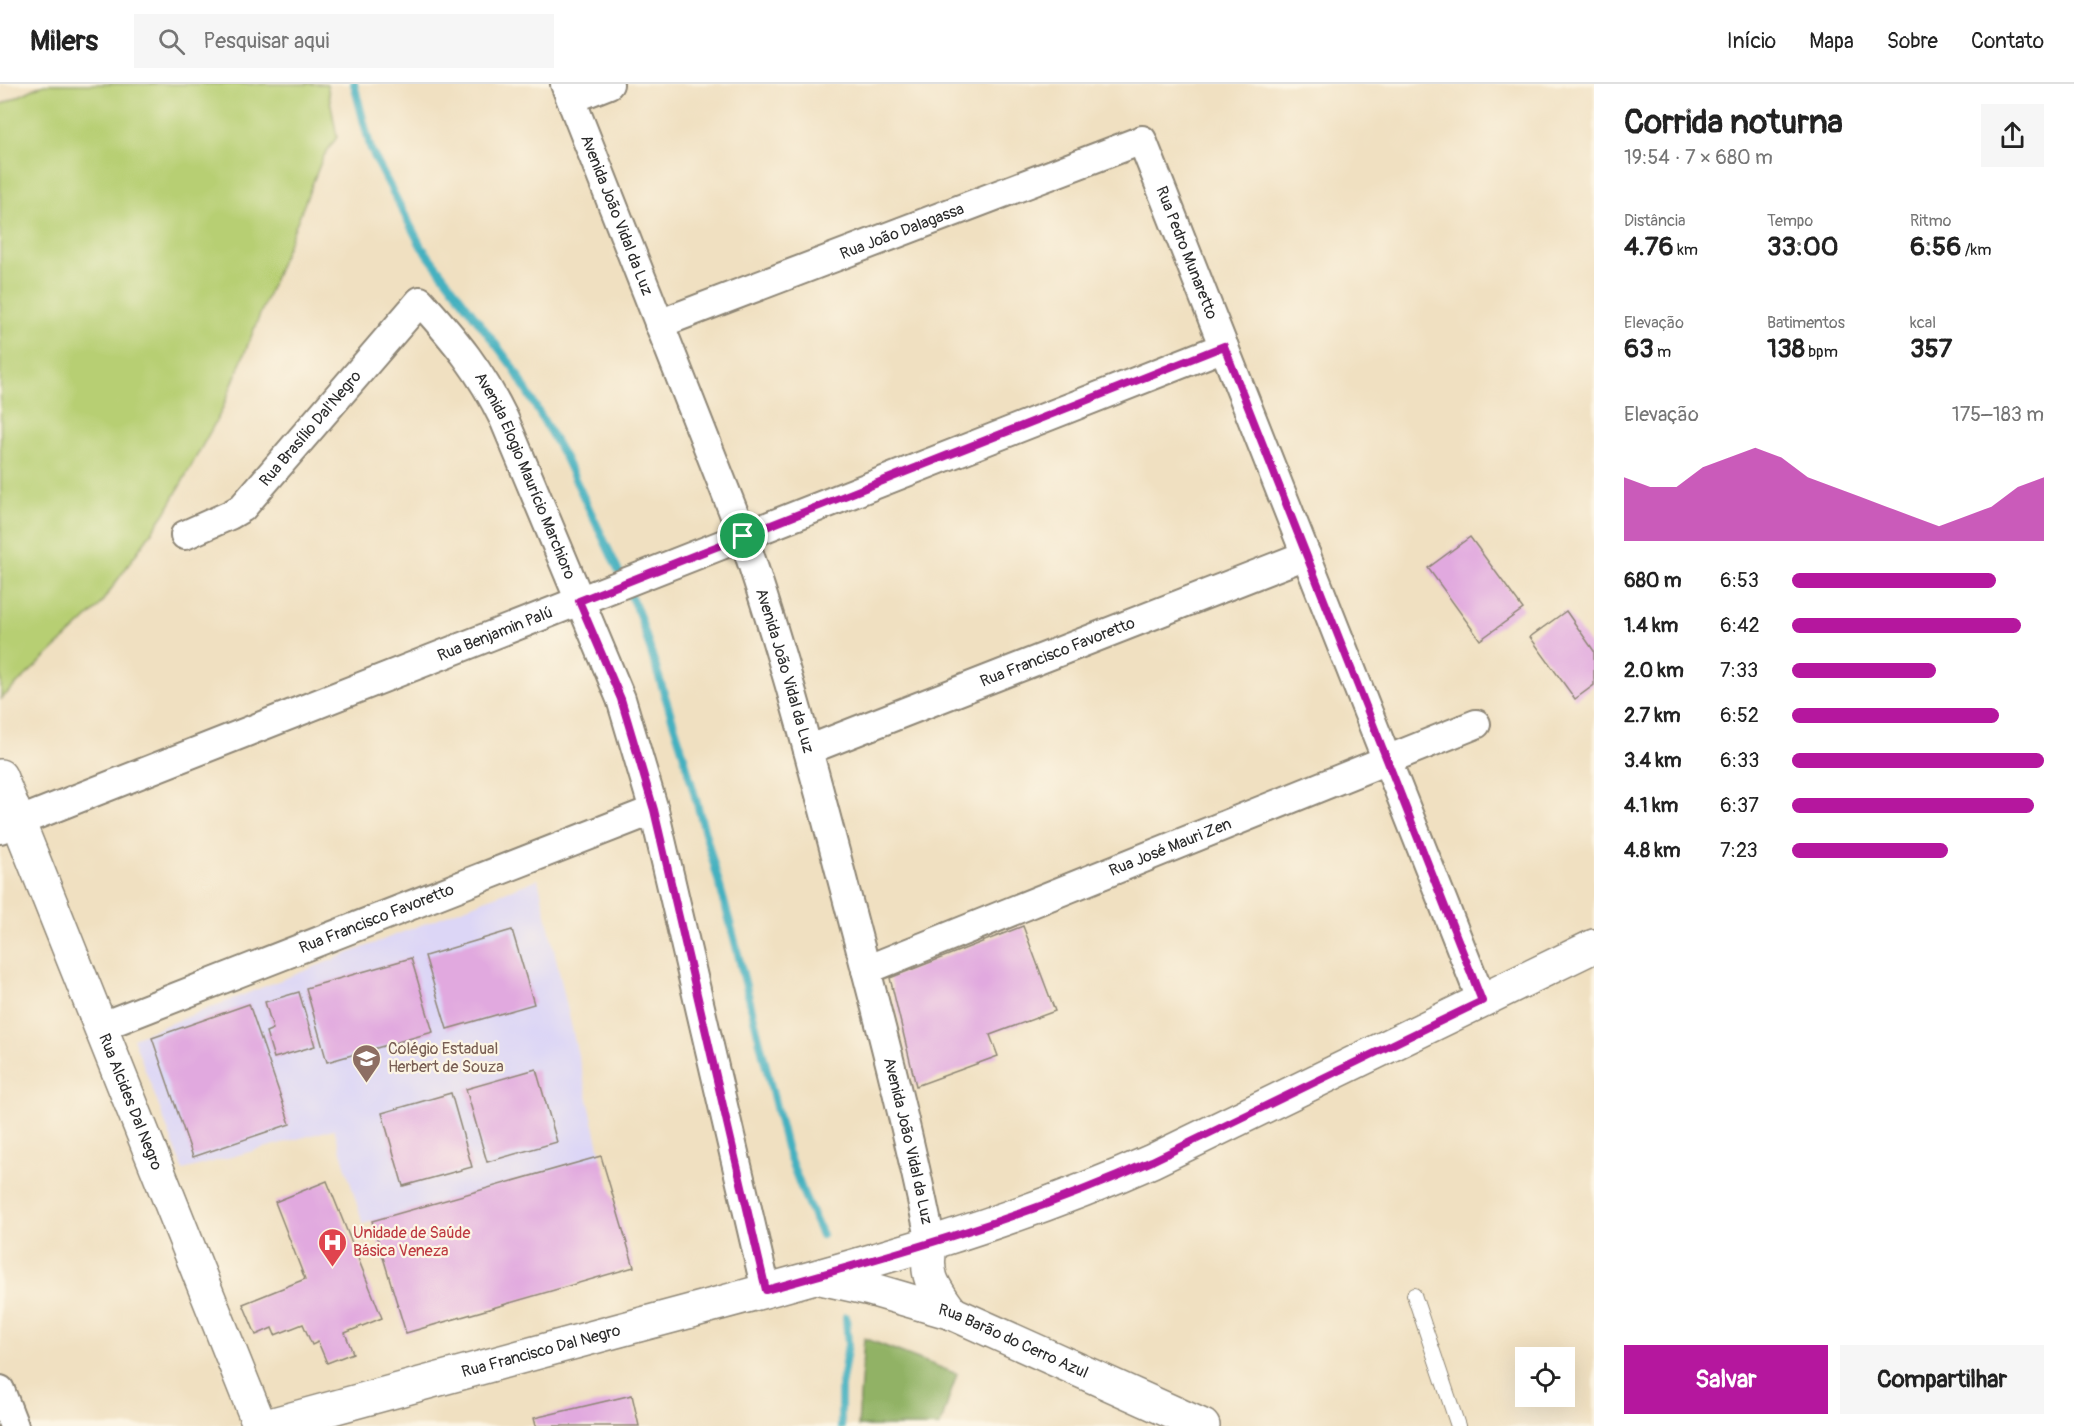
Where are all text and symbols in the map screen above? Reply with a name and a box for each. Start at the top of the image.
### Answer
search box [134,14,554,68]
text: Milers [30,24,98,59]
icon: search [155,25,188,58]
text: Pesquisar aqui [203,27,329,55]
text: Início [1727,28,1776,55]
text: Mapa [1809,28,1854,55]
text: Sobre [1887,28,1938,55]
text: Contato [1971,28,2044,55]
text: Corrida noturna [1624,102,1843,143]
button: share [1981,104,2044,167]
street label: Avenida João Vidal da Luz [576,132,657,298]
text: 19:54 · 7 × 680 m [1624,145,1773,170]
street label: Rua Pedro Munaretto [1151,183,1222,322]
street label: Rua João Dalagassa [837,199,967,264]
text: Distância [1624,211,1685,231]
text: Tempo [1767,211,1813,231]
text: Ritmo [1910,211,1951,231]
text: 4.76 [1624,231,1674,263]
text: 33:00 [1767,231,1838,263]
text: 6:56 [1910,231,1961,263]
text: km [1674,240,1698,260]
text: /km [1961,240,1991,260]
text: Elevação [1624,313,1684,333]
text: Batimentos [1767,313,1845,333]
text: kcal [1910,313,1936,333]
text: 63 [1624,333,1654,365]
text: 138 [1767,333,1805,365]
text: 357 [1910,333,1952,365]
text: m [1654,342,1671,362]
text: bpm [1805,342,1838,362]
street label: Rua Brasílio Dal'Negro [255,366,366,490]
street label: Avenida Elogio Maurício Marchioro [470,368,580,583]
text: Elevação [1624,402,1699,427]
text: 175–183 m [1952,402,2044,427]
pin [717,510,768,561]
icon: arrive [726,519,759,552]
text: 680 m [1624,568,1681,593]
text: 6:53 [1720,568,1759,593]
street label: Avenida João Vidal da Luz [751,586,818,755]
street label: Rua Benjamin Palú [434,602,556,666]
street label: Rua Francisco Favoretto [977,613,1138,692]
text: 1.4 km [1624,613,1678,638]
text: 6:42 [1720,613,1760,638]
text: 2.0 km [1624,658,1684,683]
text: 7:33 [1720,658,1758,683]
text: 2.7 km [1624,703,1681,728]
text: 6:52 [1720,703,1759,728]
text: 3.4 km [1624,748,1682,773]
text: 6:33 [1720,748,1759,773]
text: 4.1 km [1624,793,1678,818]
text: 6:37 [1720,793,1759,818]
street label: Rua José Mauri Zen [1106,814,1234,881]
text: 4.8 km [1624,838,1681,863]
text: 7:23 [1720,838,1758,863]
street label: Rua Francisco Favoretto [296,879,457,958]
street label: Rua Alcides Dal Negro [94,1031,167,1174]
place label: Colégio Estadual Herbert de Souza [388,1039,504,1077]
school or university icon: Colégio Estadual Herbert de Souza [351,1042,383,1084]
street label: Avenida João Vidal da Luz [879,1055,937,1226]
place label: Unidade de Saúde Básica Veneza [353,1223,471,1261]
hospital icon: Unidade de Saúde Básica Veneza [316,1226,348,1268]
street label: Rua Barão do Cerro Azul [936,1300,1091,1383]
street label: Rua Francisco Dal Negro [459,1320,623,1382]
button: Salvar [1624,1345,1828,1414]
button: Compartilhar [1840,1345,2044,1414]
map controls [1515,1347,1575,1407]
button: locate [1515,1347,1575,1407]

